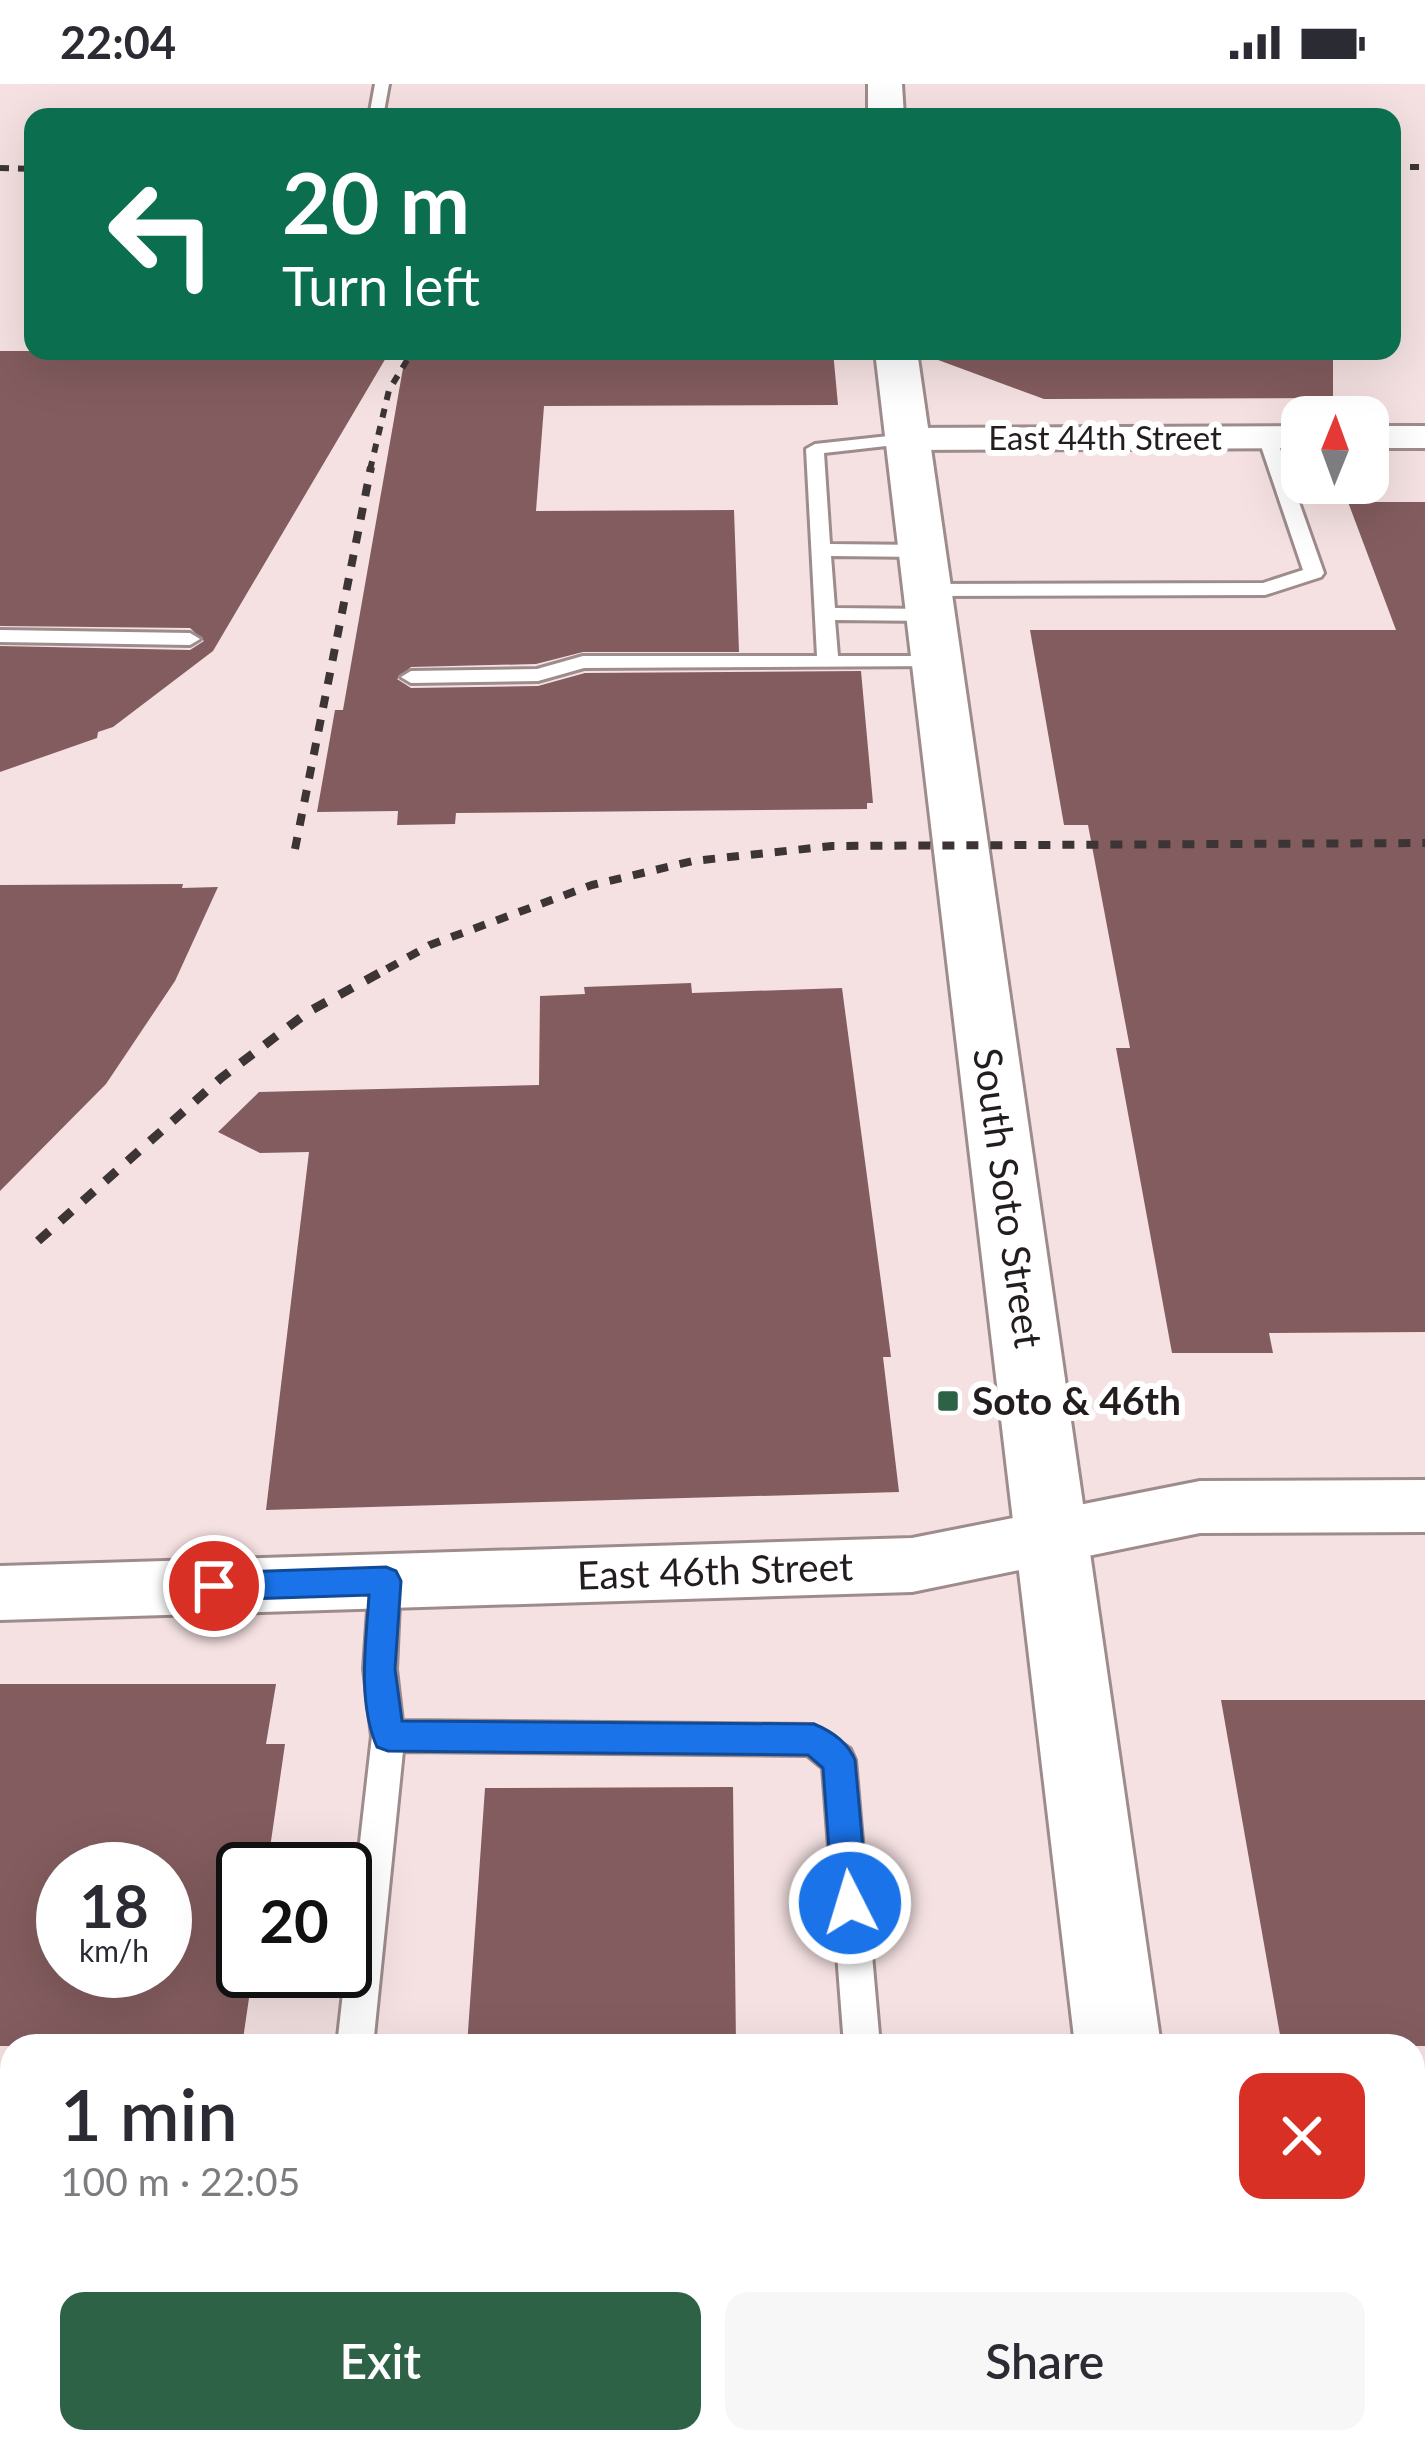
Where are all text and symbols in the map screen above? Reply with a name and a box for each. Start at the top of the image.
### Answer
text: 22:04 [60,15,176,69]
text: 20 m [282,151,470,252]
icon: left [84,156,240,312]
text: Turn left [282,253,480,318]
north arrow [1281,396,1389,504]
map controls [1281,396,1389,504]
street label: East 44th Street [988,417,1222,457]
street label: South Soto Street [965,1045,1053,1351]
place label: Soto & 46th [972,1377,1181,1423]
marker: Soto & 46th [935,1388,961,1414]
pin [163,1535,265,1637]
street label: East 46th Street [576,1542,854,1598]
icon: arrive [181,1553,247,1619]
position arrow [787,1840,913,1966]
speed limit sign: 20 [216,1842,372,1998]
text: 18 [79,1869,149,1941]
text: km/h [79,1932,149,1968]
text: 1 min [60,2070,238,2156]
button: close [1239,2073,1365,2199]
text: 100 m · 22:05 [60,2158,300,2204]
button: Exit [60,2292,701,2430]
button: Share [725,2292,1365,2430]

